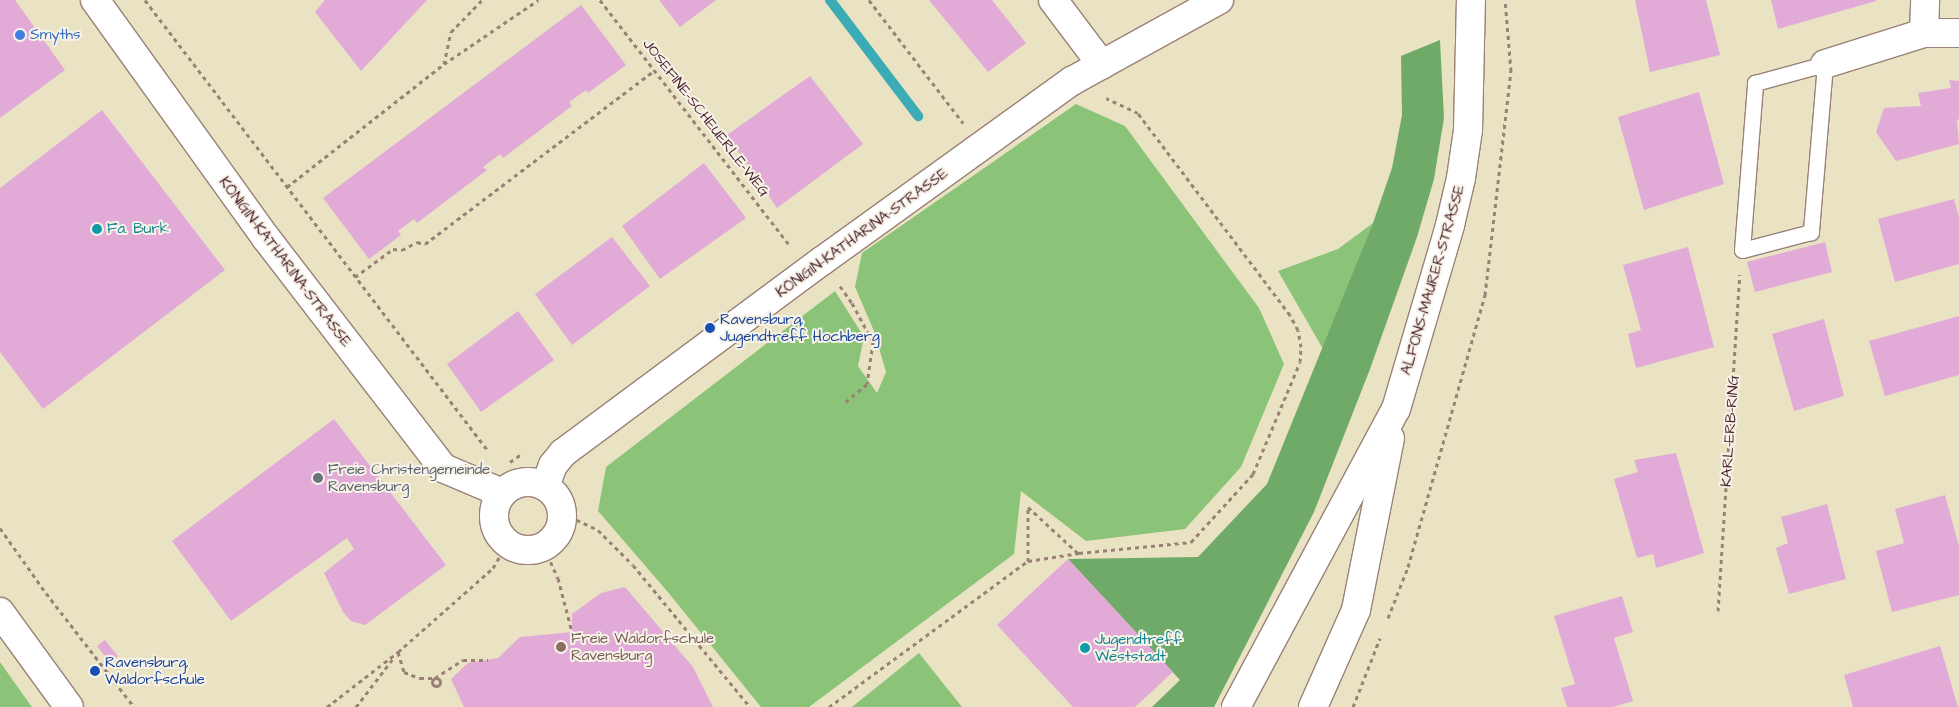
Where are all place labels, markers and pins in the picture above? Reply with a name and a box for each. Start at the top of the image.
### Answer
place label: Smyths [30,26,81,44]
marker: Smyths [14,29,26,41]
place label: Fa. Burk [107,220,169,238]
marker: Fa. Burk [91,223,103,235]
place label: Ravensburg, Jugendtreff Hochberg [720,310,880,345]
marker: Ravensburg, Jugendtreff Hochberg [704,322,716,334]
place label: Freie Christengemeinde Ravensburg [328,460,490,495]
marker: Freie Christengemeinde Ravensburg [312,472,324,484]
place label: Freie Waldorfschule Ravensburg [571,629,714,664]
place label: Jugendtreff Weststadt [1095,630,1182,665]
marker: Freie Waldorfschule Ravensburg [555,641,567,653]
marker: Jugendtreff Weststadt [1079,642,1091,654]
place label: Ravensburg, Waldorfschule [105,653,205,688]
marker: Ravensburg, Waldorfschule [89,665,101,677]

